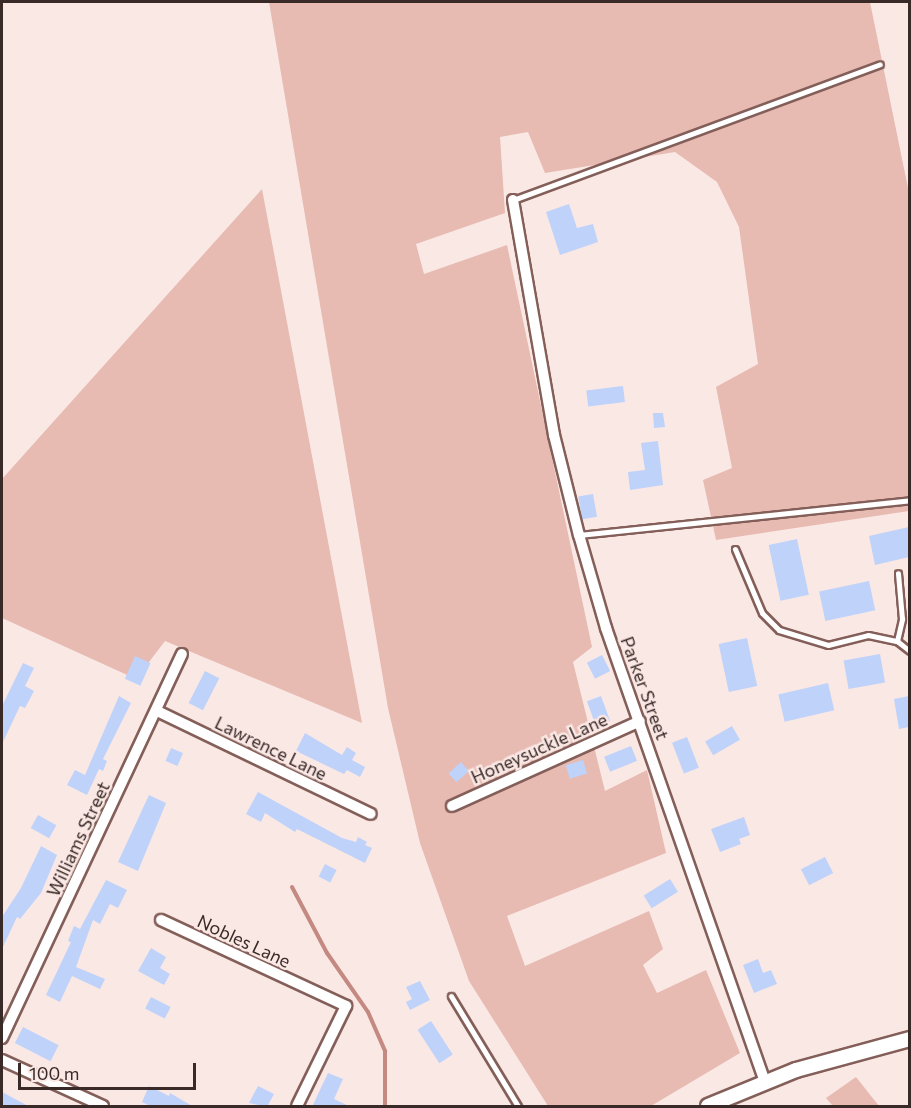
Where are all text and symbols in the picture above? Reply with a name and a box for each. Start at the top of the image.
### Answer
street label: Parker Street [616,633,674,743]
street label: Honeysuckle Lane [467,708,611,788]
street label: Lawrence Lane [211,712,331,784]
street label: Williams Street [42,778,114,900]
street label: Nobles Lane [194,910,294,972]
scale bar [21,1051,200,1089]
text: 100 m [29,1062,79,1084]

